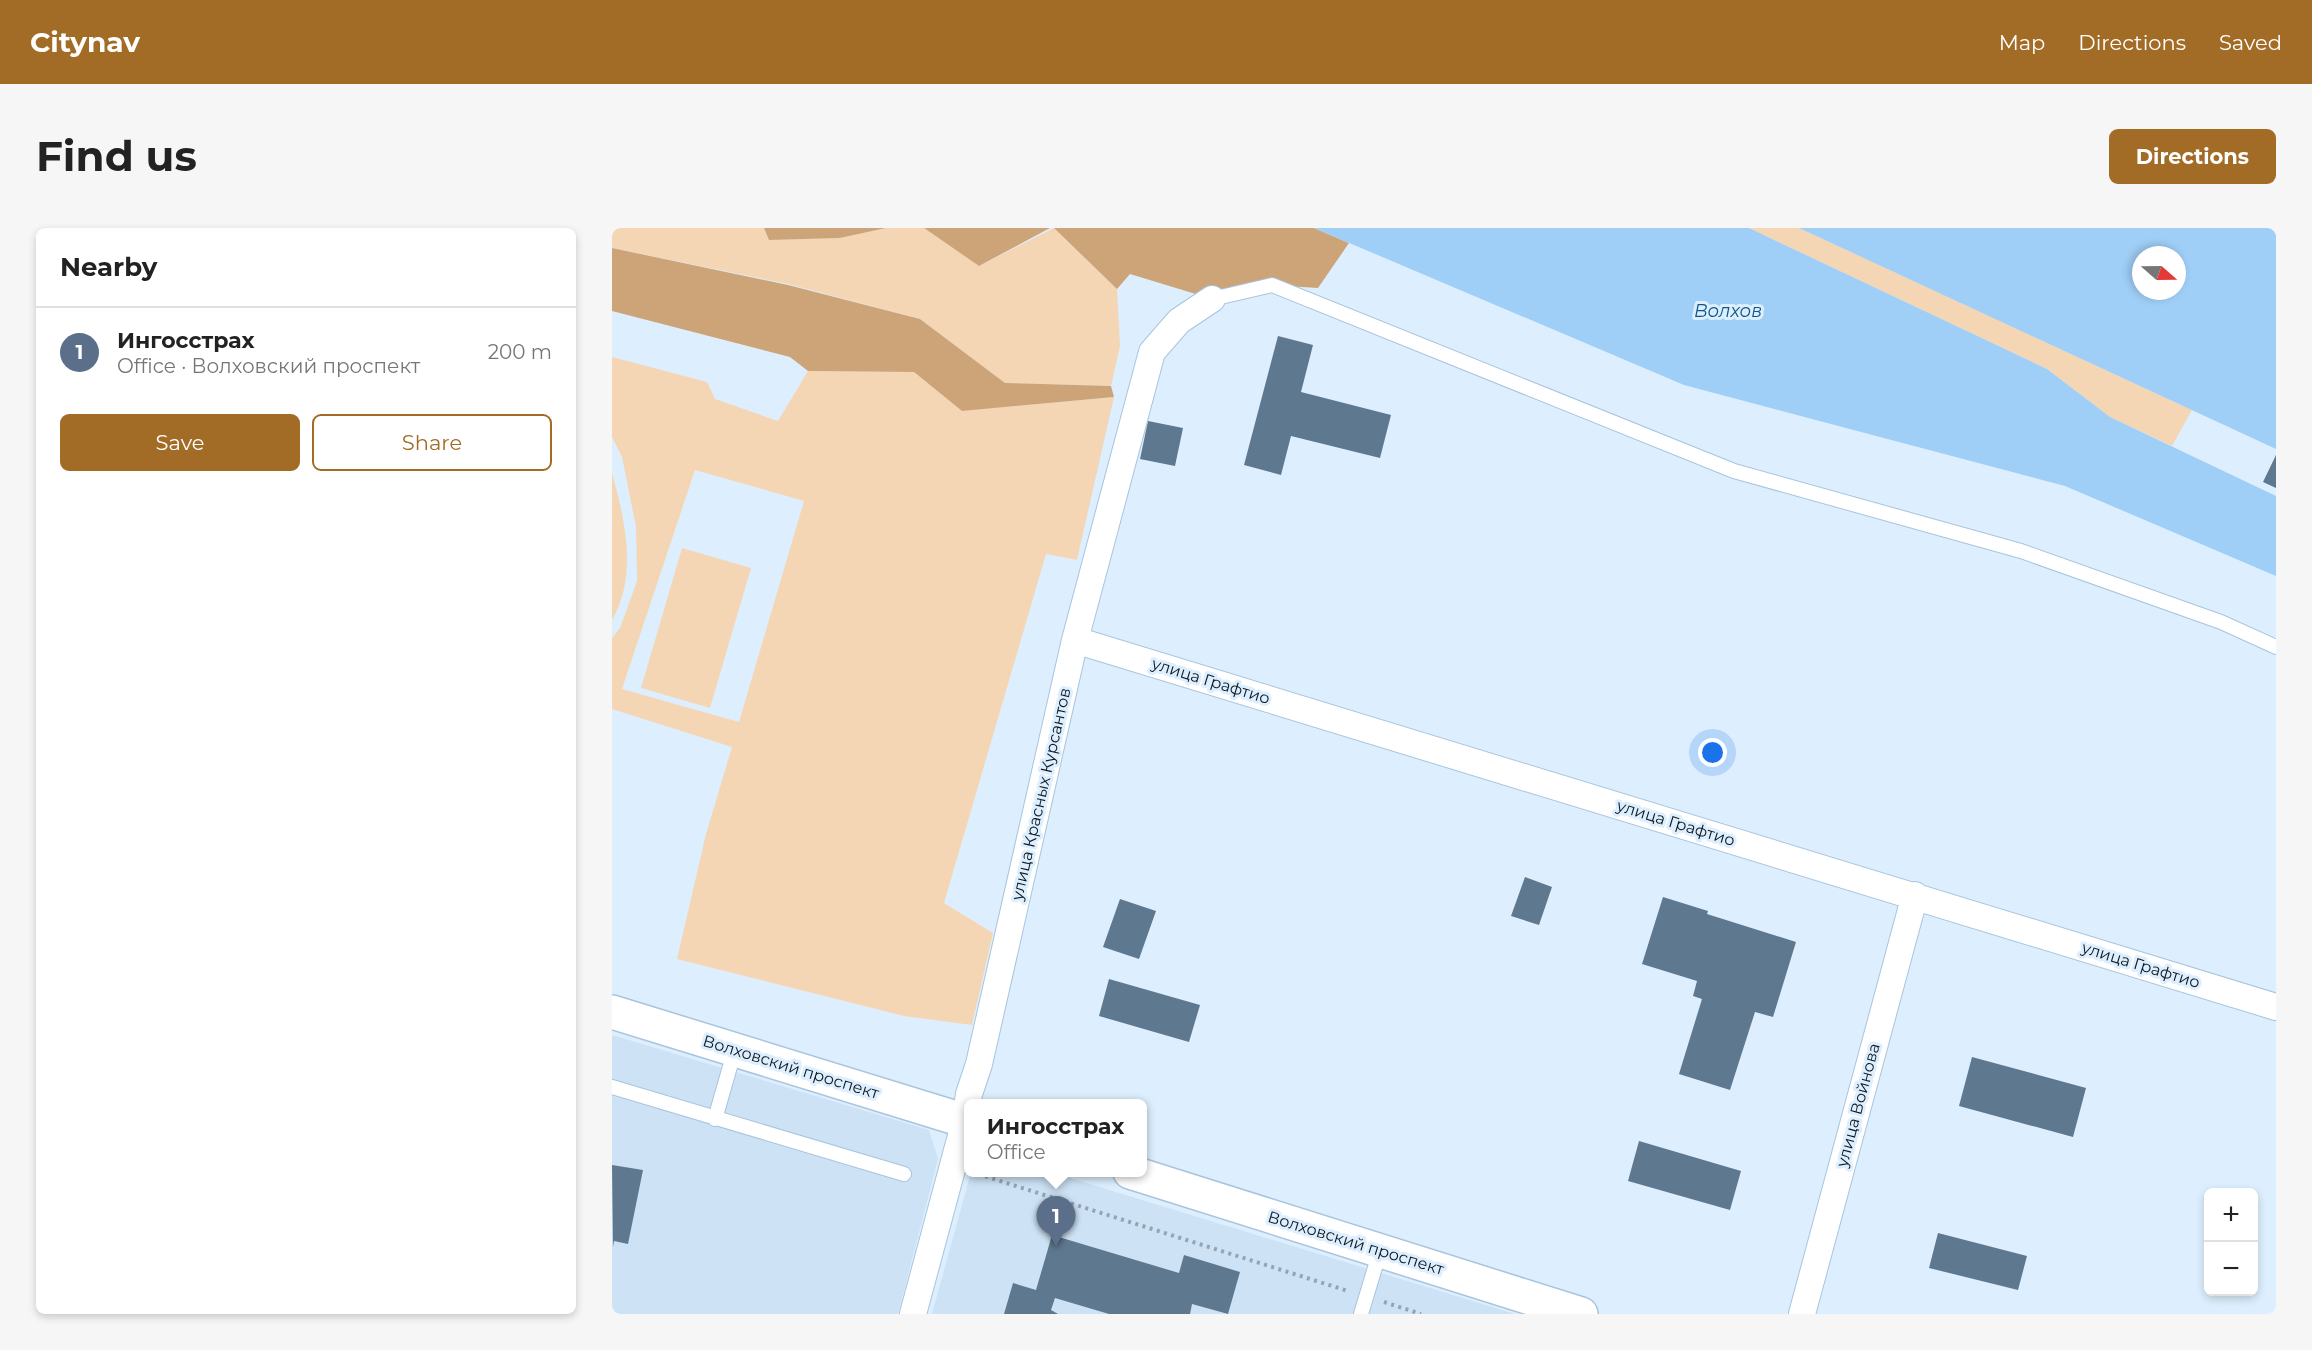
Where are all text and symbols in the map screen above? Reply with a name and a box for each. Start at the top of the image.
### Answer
text: Citynav [30,25,140,59]
text: Map [1999,30,2045,55]
text: Directions [2078,30,2186,55]
text: Saved [2219,30,2282,55]
button: Directions [2109,129,2276,184]
text: Find us [36,130,197,182]
north arrow [2132,246,2186,300]
text: Nearby [60,251,157,283]
water label: Волхов [1694,300,1762,322]
text: Ингосстрах [117,327,255,354]
text: 1 [76,340,83,364]
text: 200 m [488,340,552,364]
text: Office · Волховский проспект [117,354,420,378]
button: Save [60,414,300,471]
button: Share [312,414,552,471]
street label: улица Графтио [1149,654,1272,708]
street label: улица Красных Курсантов [1007,686,1075,903]
your location [1698,738,1727,767]
street label: улица Графтио [1614,796,1737,850]
street label: улица Графтио [2079,938,2202,992]
street label: Волховский проспект [701,1031,882,1103]
street label: улица Войнова [1832,1041,1884,1170]
popup [964,1099,1147,1177]
text: Ингосстрах [987,1113,1124,1140]
text: Office [987,1140,1046,1164]
map controls [2204,1188,2258,1296]
button: + [2204,1188,2258,1242]
pin: 1 [1036,1196,1076,1246]
street label: Волховский проспект [1266,1207,1447,1279]
button: − [2204,1242,2258,1296]

